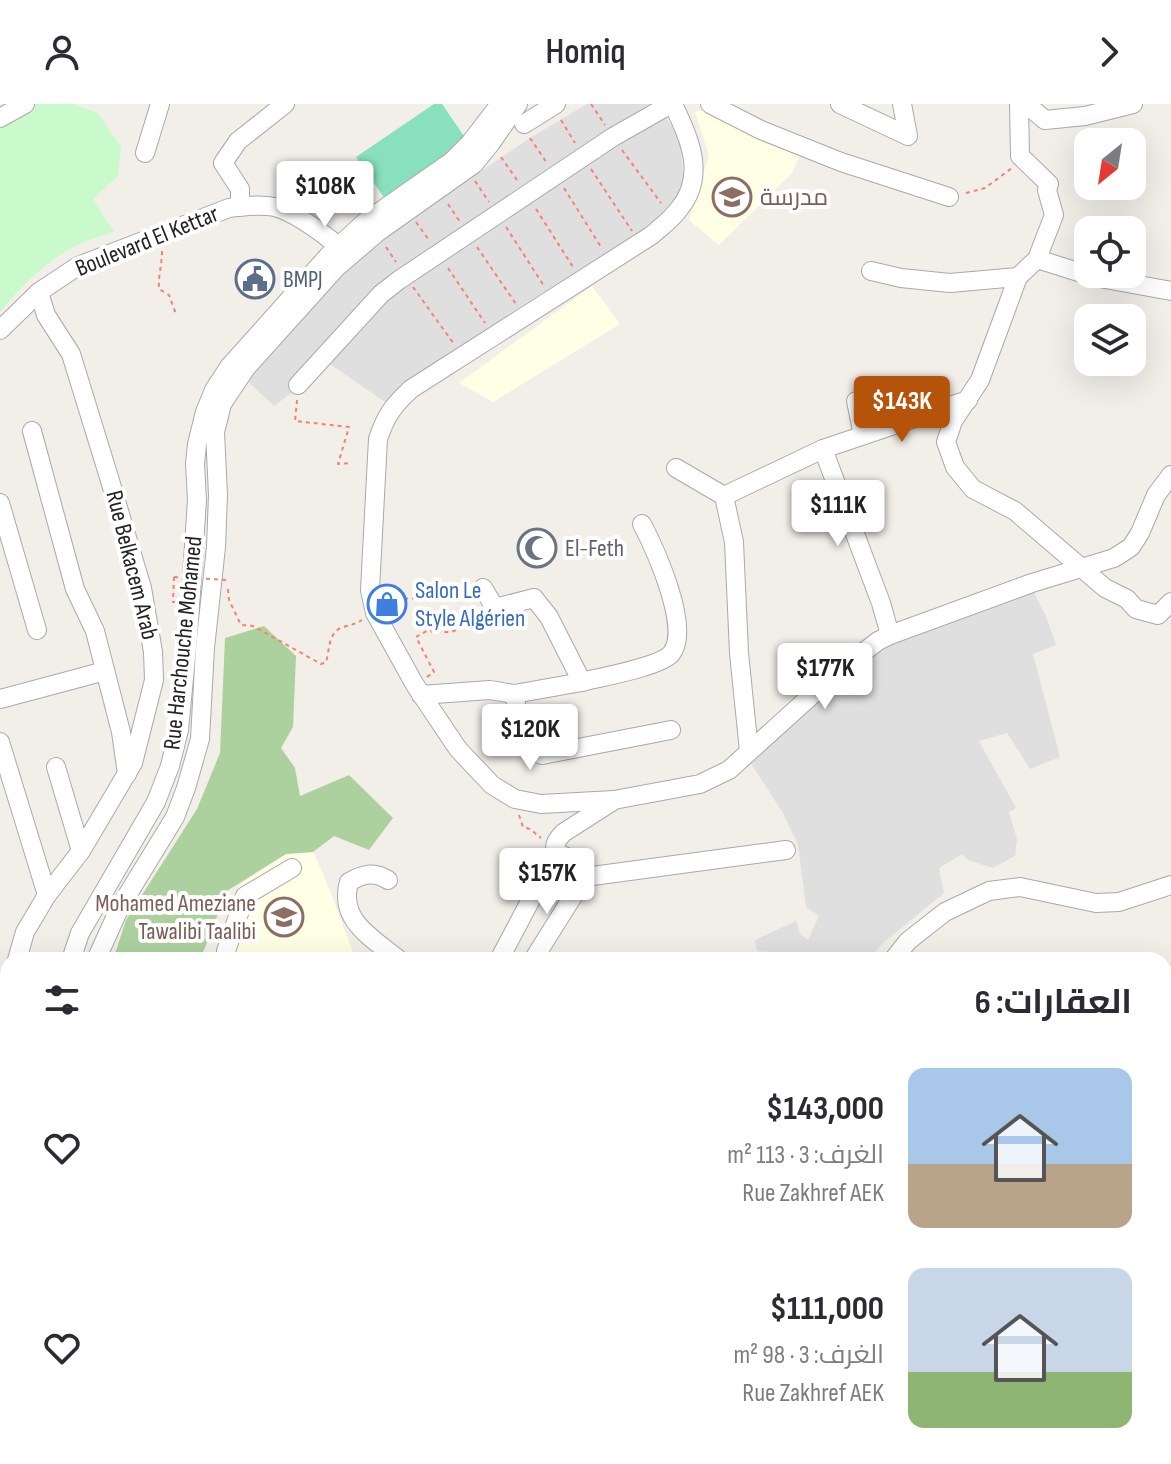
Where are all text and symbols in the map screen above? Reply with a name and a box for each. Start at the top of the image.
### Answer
icon: person [40,30,84,74]
icon: forward [1087,30,1131,74]
text: Homiq [545,31,626,74]
north arrow [1074,128,1146,200]
map controls [1074,128,1146,376]
pin: $108K [269,161,381,229]
text: $108K [295,171,355,202]
school or university icon: مدرسة [711,176,753,218]
place label: مدرسة [760,183,828,212]
street label: Boulevard El Kettar [71,199,223,283]
button: locate [1074,216,1146,288]
public building icon: BMPJ [234,258,276,300]
place label: BMPJ [283,265,323,294]
button: layers [1074,304,1146,376]
pin: $143K [846,376,958,444]
text: $143K [872,386,932,417]
pin: $111K [782,480,894,548]
street label: Rue Belkacem Arab [99,487,165,643]
text: $111K [810,490,866,521]
mosque icon: El-Feth [516,527,558,569]
place label: El-Feth [565,534,624,563]
street label: Rue Harchouche Mohamed [157,535,209,751]
place label: Salon Le Style Algérien [415,576,525,633]
shop icon: Salon Le Style Algérien [366,583,408,625]
pin: $177K [769,643,881,711]
text: $177K [795,653,855,684]
pin: $120K [474,704,586,772]
text: $120K [500,714,560,745]
pin: $157K [491,848,603,916]
text: $157K [517,858,577,889]
place label: Mohamed Ameziane Tawalibi Taalibi [95,889,256,946]
school or university icon: Mohamed Ameziane Tawalibi Taalibi [263,896,305,938]
icon: filters [40,978,84,1022]
text: العقارات: 6 [975,982,1132,1023]
text: $143,000 [766,1088,884,1129]
icon: home [972,1100,1068,1196]
icon: heart [40,1126,84,1170]
text: الغرف: 3 · 113 m² [727,1140,884,1171]
text: Rue Zakhref AEK [742,1178,884,1209]
text: $111,000 [770,1288,884,1329]
icon: home [972,1300,1068,1396]
icon: heart [40,1326,84,1370]
text: الغرف: 3 · 98 m² [733,1340,884,1371]
text: Rue Zakhref AEK [742,1378,884,1409]

